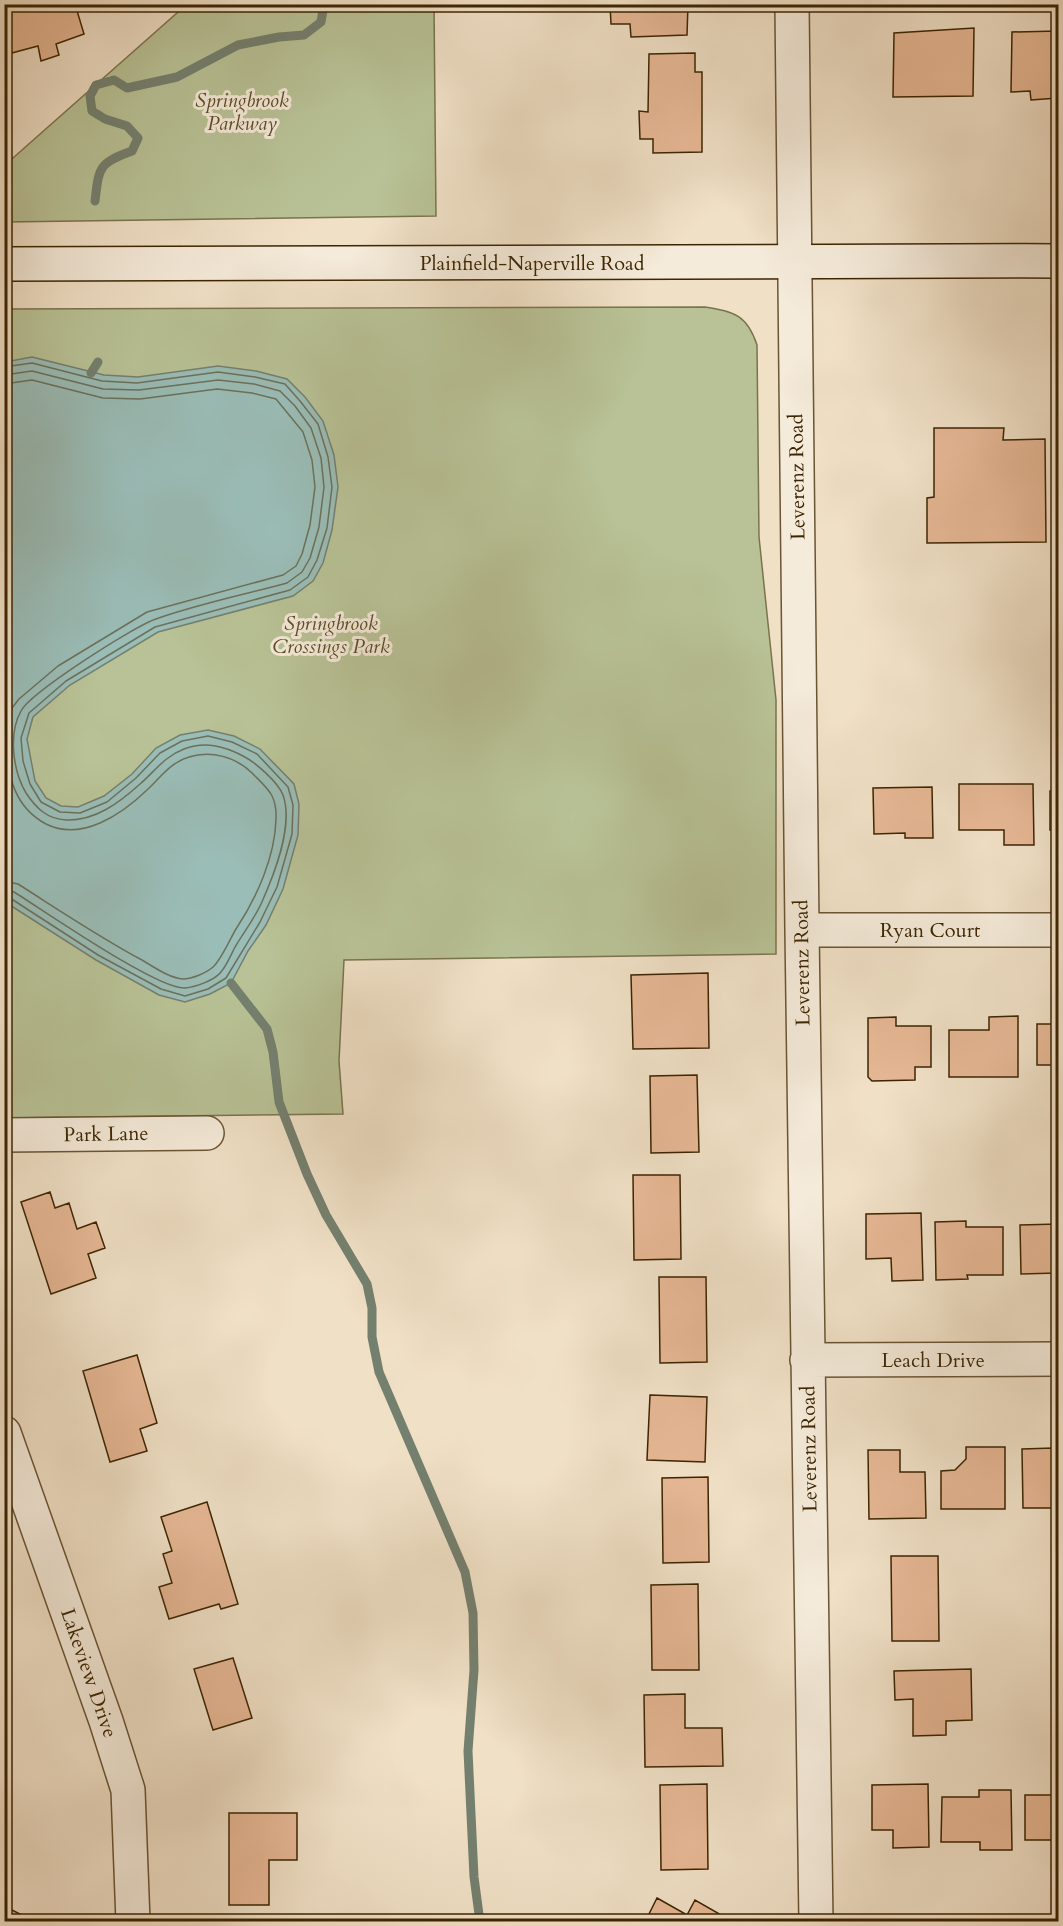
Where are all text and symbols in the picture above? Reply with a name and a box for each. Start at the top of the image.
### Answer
park label: Springbrook Parkway [195,87,289,137]
street label: Plainfield-Naperville Road [420,250,645,277]
street label: Leverenz Road [782,413,812,540]
park label: Springbrook Crossings Park [272,610,390,660]
street label: Leverenz Road [787,899,817,1026]
street label: Ryan Court [880,917,981,944]
street label: Park Lane [63,1120,149,1148]
street label: Leach Drive [881,1347,985,1374]
street label: Leverenz Road [794,1385,824,1512]
street label: Lakeview Drive [54,1605,124,1741]

